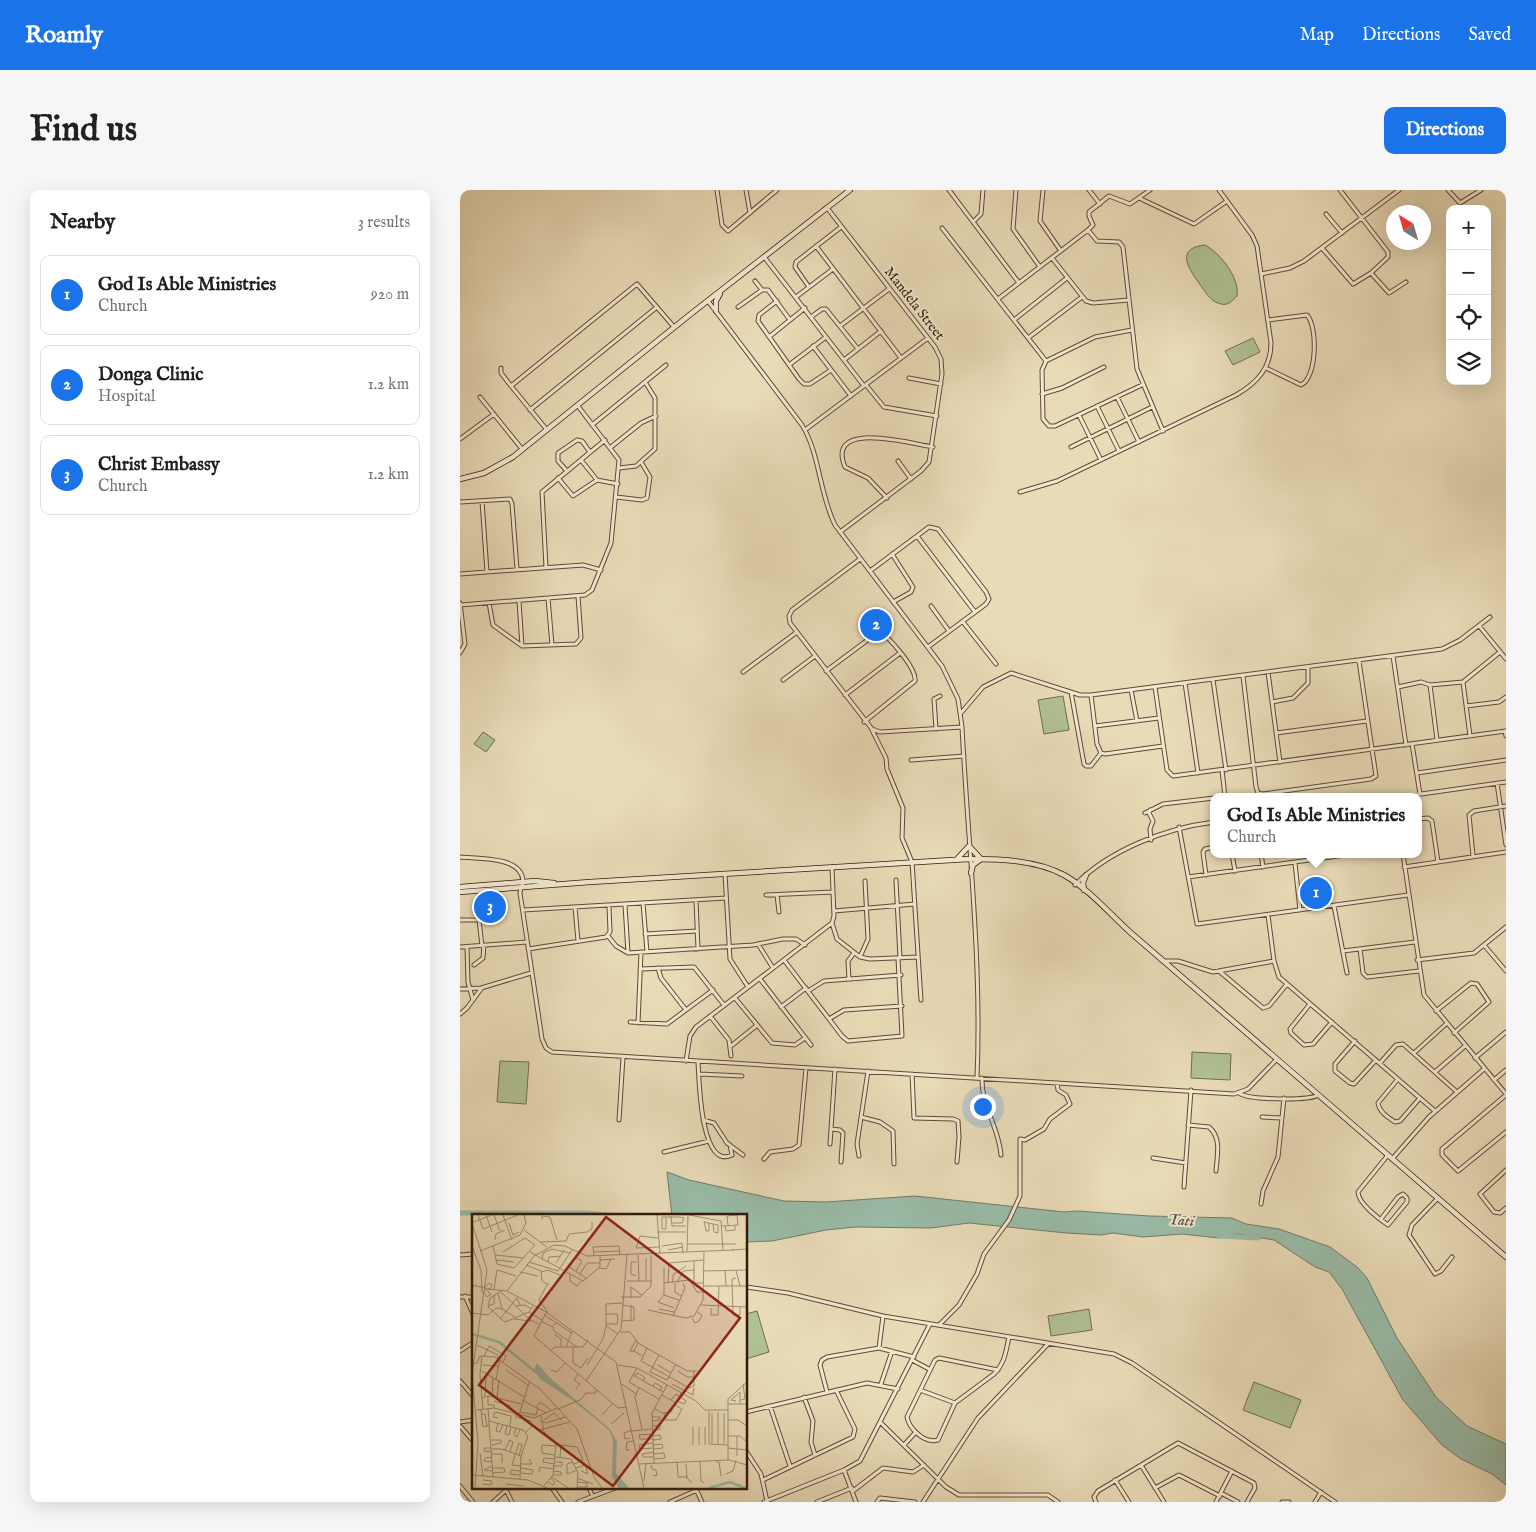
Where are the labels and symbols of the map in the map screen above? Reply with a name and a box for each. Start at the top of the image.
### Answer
north arrow [1386,205,1431,250]
street label: Mandela Street [880,263,949,344]
pin: 2 [860,606,892,644]
pin: 1 [1300,874,1332,912]
pin: 3 [474,888,506,926]
your location [970,1094,996,1120]
water label: Tati [1167,1210,1196,1231]
inset map [472,1214,748,1490]

